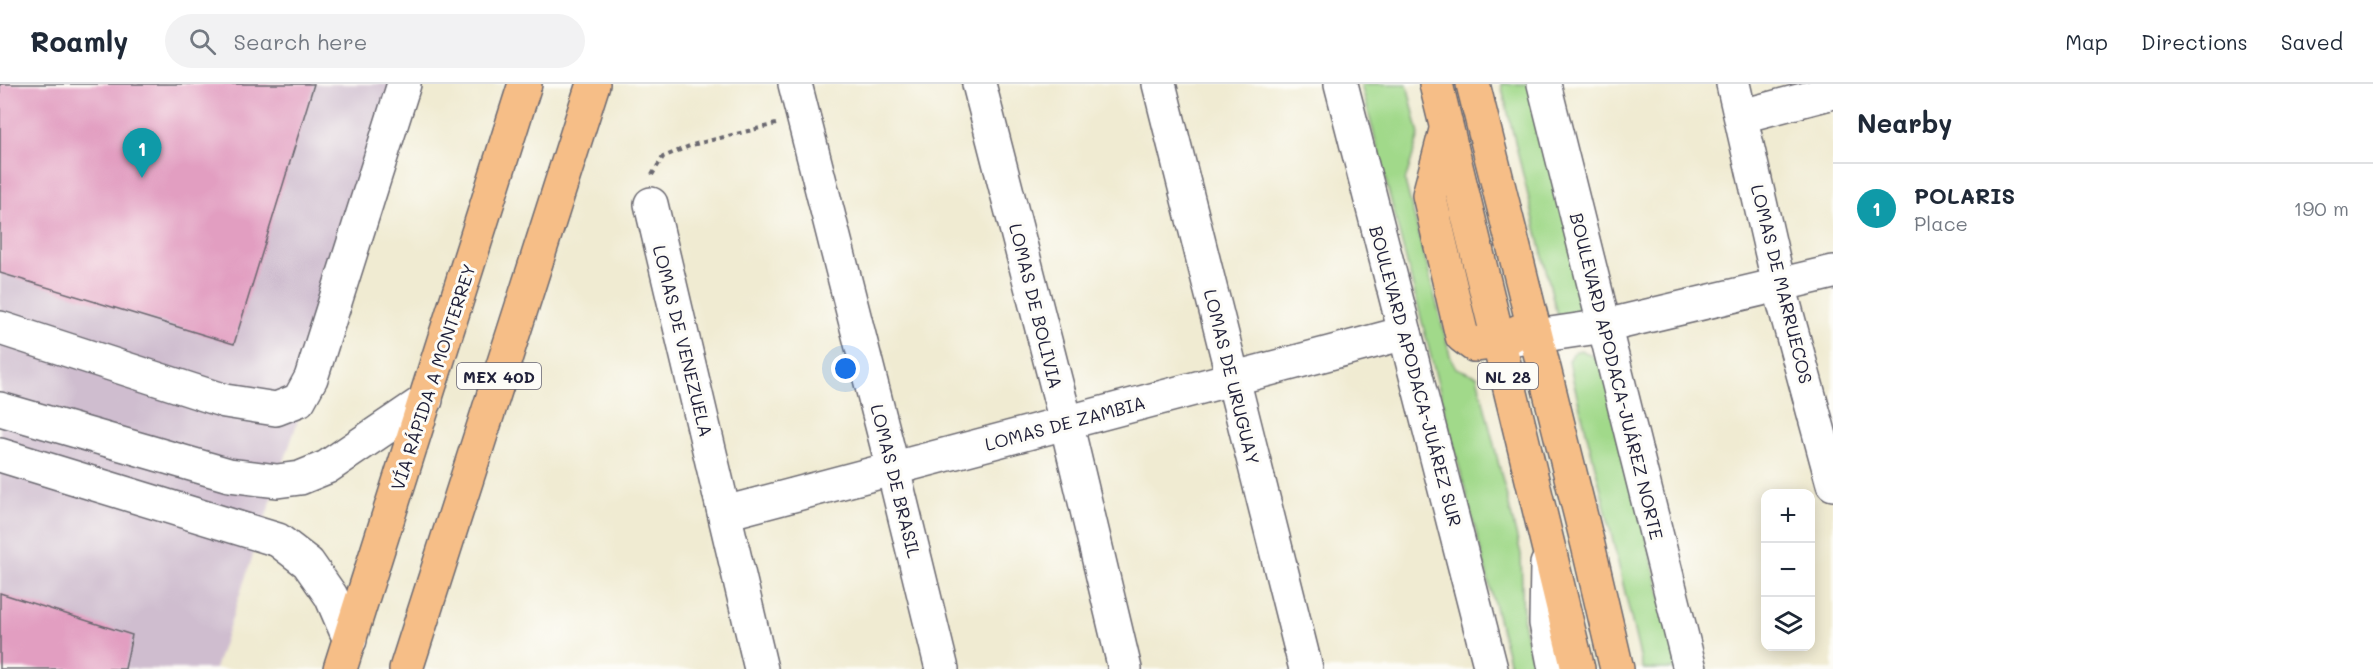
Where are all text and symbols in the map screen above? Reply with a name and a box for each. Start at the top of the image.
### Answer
search box [165,14,585,68]
text: Roamly [30,23,129,59]
icon: search [186,25,219,58]
text: Search here [234,27,367,56]
text: Map [2065,28,2108,55]
text: Directions [2141,28,2248,55]
text: Saved [2281,28,2343,55]
text: Nearby [1857,106,1952,140]
pin: 1 [122,128,162,178]
text: POLARIS [1914,181,2015,210]
street label: LOMAS DE MARRUECOS [1746,182,1818,386]
text: 1 [1872,195,1881,221]
text: 190 m [2294,195,2349,221]
street label: BOULEVARD APODACA-JUÁREZ NORTE [1565,210,1669,542]
text: Place [1914,210,1968,236]
street label: LOMAS DE BOLIVIA [1004,221,1068,391]
street label: BOULEVARD APODACA-JUÁREZ SUR [1364,223,1468,529]
street label: LOMAS DE VENEZUELA [648,243,718,439]
street label: VÍA RÁPIDA A MONTERREY [385,261,481,493]
street label: LOMAS DE URUGUAY [1199,287,1265,467]
your location [831,354,860,383]
road number: MEX 40D [457,363,541,389]
road number: NL 28 [1478,363,1538,389]
street label: LOMAS DE ZAMBIA [982,390,1148,456]
street label: LOMAS DE BRASIL [865,402,927,561]
map controls [1761,489,1815,651]
button: + [1761,489,1815,543]
button: − [1761,543,1815,597]
button: layers [1761,597,1815,651]

